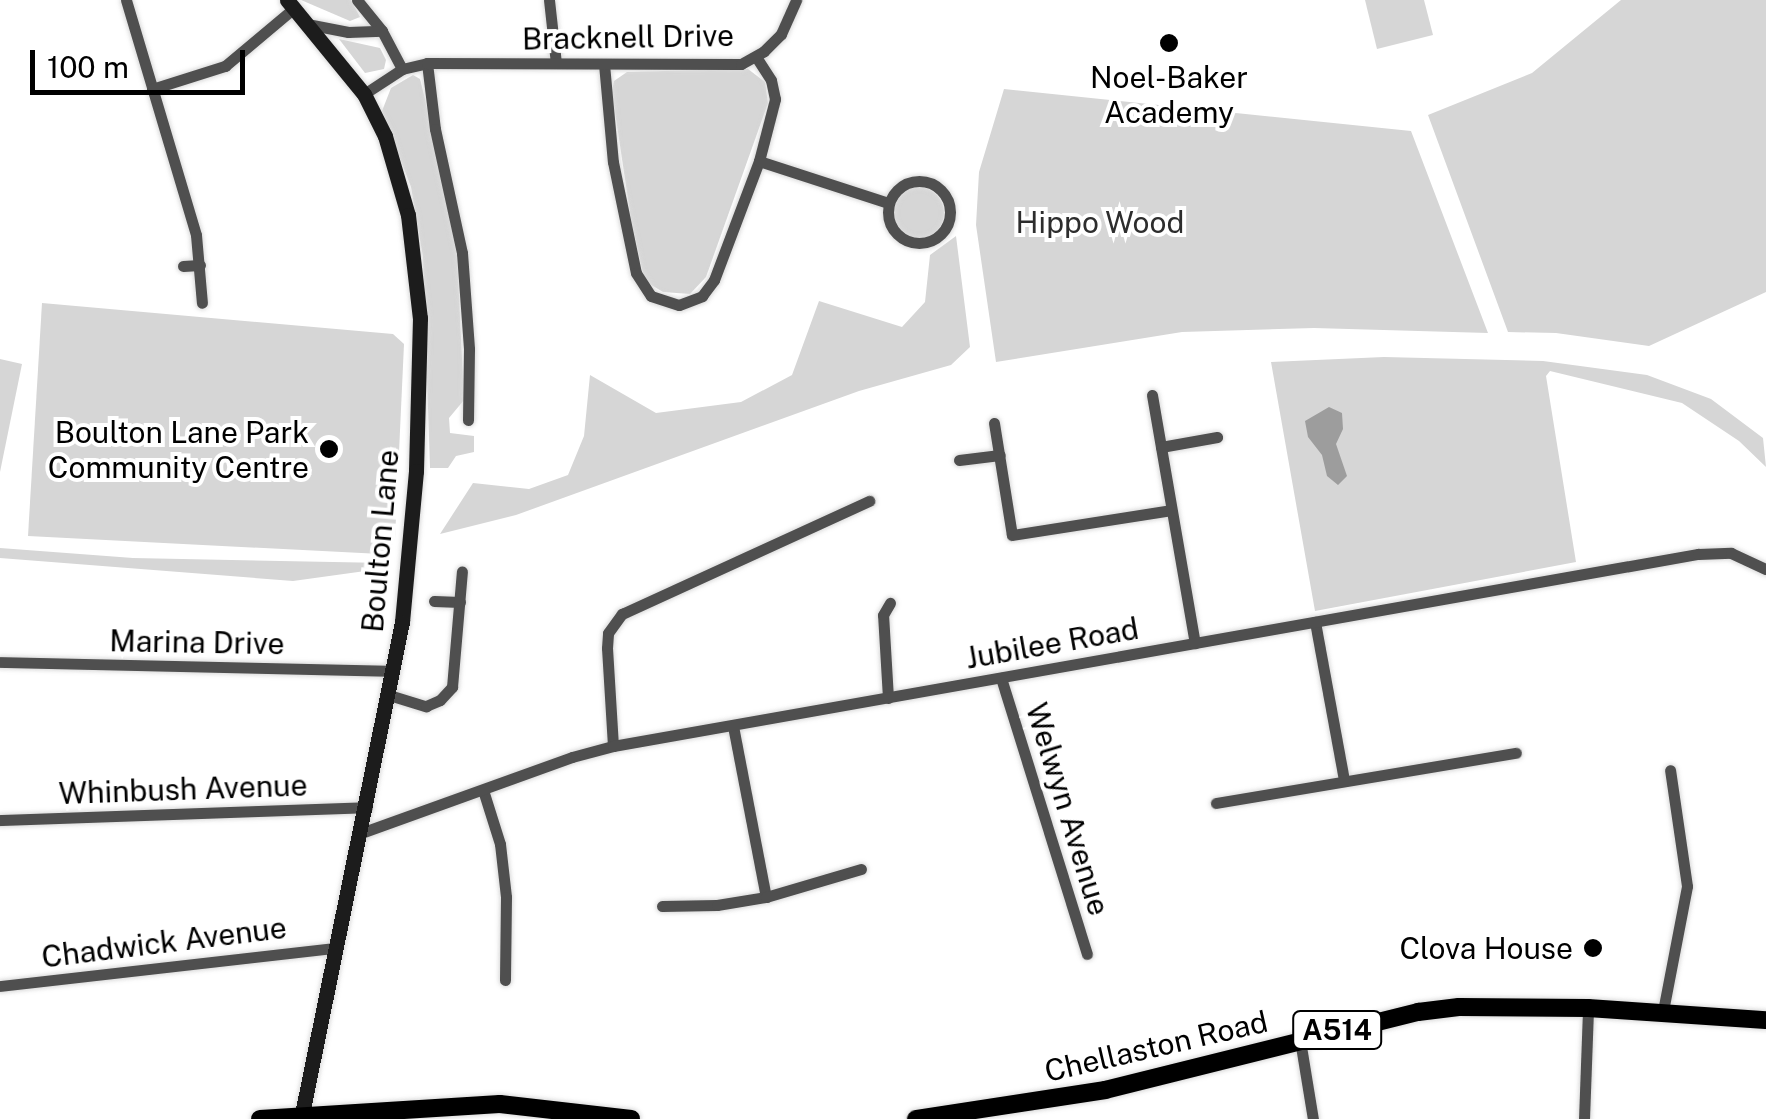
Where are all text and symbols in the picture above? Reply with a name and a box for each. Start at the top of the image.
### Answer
street label: Bracknell Drive [522,17,734,57]
scale bar [35,30,250,92]
marker: Noel-Baker Academy [1158,32,1180,54]
text: 100 m [47,49,129,85]
place label: Noel-Baker Academy [1090,59,1248,130]
park label: Hippo Wood [1015,204,1185,240]
place label: Boulton Lane Park Community Centre [48,414,309,484]
marker: Boulton Lane Park Community Centre [318,438,340,460]
street label: Boulton Lane [354,448,406,634]
street label: Jubilee Road [962,610,1142,676]
street label: Marina Drive [109,622,285,662]
street label: Welwyn Avenue [1019,698,1117,920]
street label: Whinbush Avenue [58,767,308,811]
street label: Chadwick Avenue [39,909,289,975]
place label: Clova House [1399,930,1573,966]
marker: Clova House [1582,937,1604,959]
street label: Chellaston Road [1041,1003,1271,1089]
road number: A514 [1292,1007,1382,1053]

